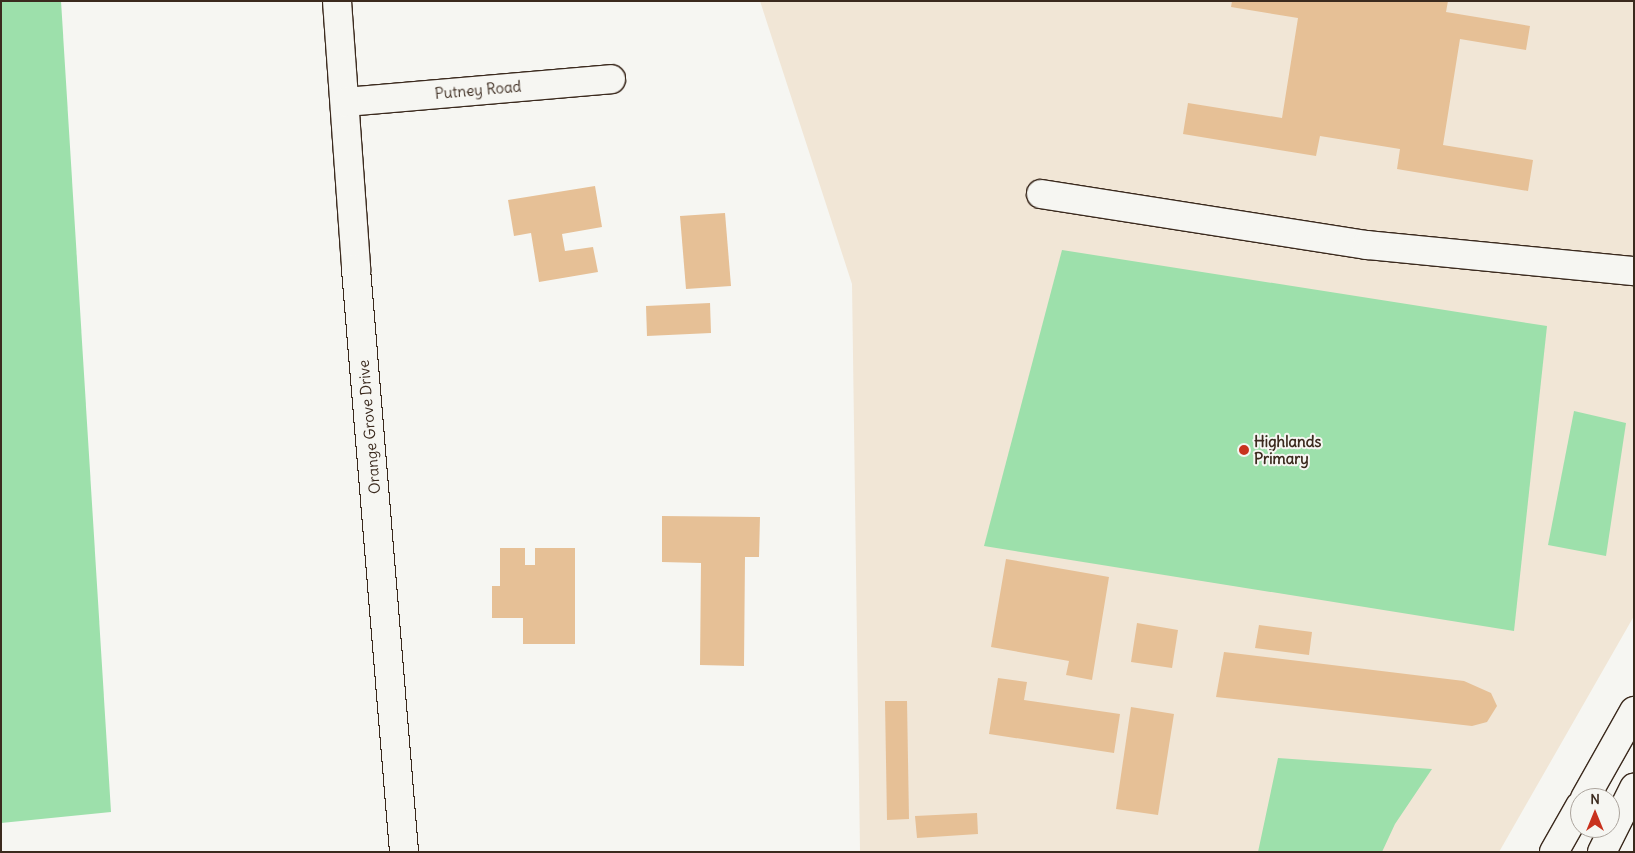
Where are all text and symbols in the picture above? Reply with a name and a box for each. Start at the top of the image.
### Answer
street label: Putney Road [434,77,522,103]
street label: Orange Grove Drive [354,359,384,495]
place label: Highlands Primary [1254,432,1321,467]
marker: Highlands Primary [1238,444,1250,456]
north arrow [1570,788,1620,838]
text: N [1590,790,1600,808]

